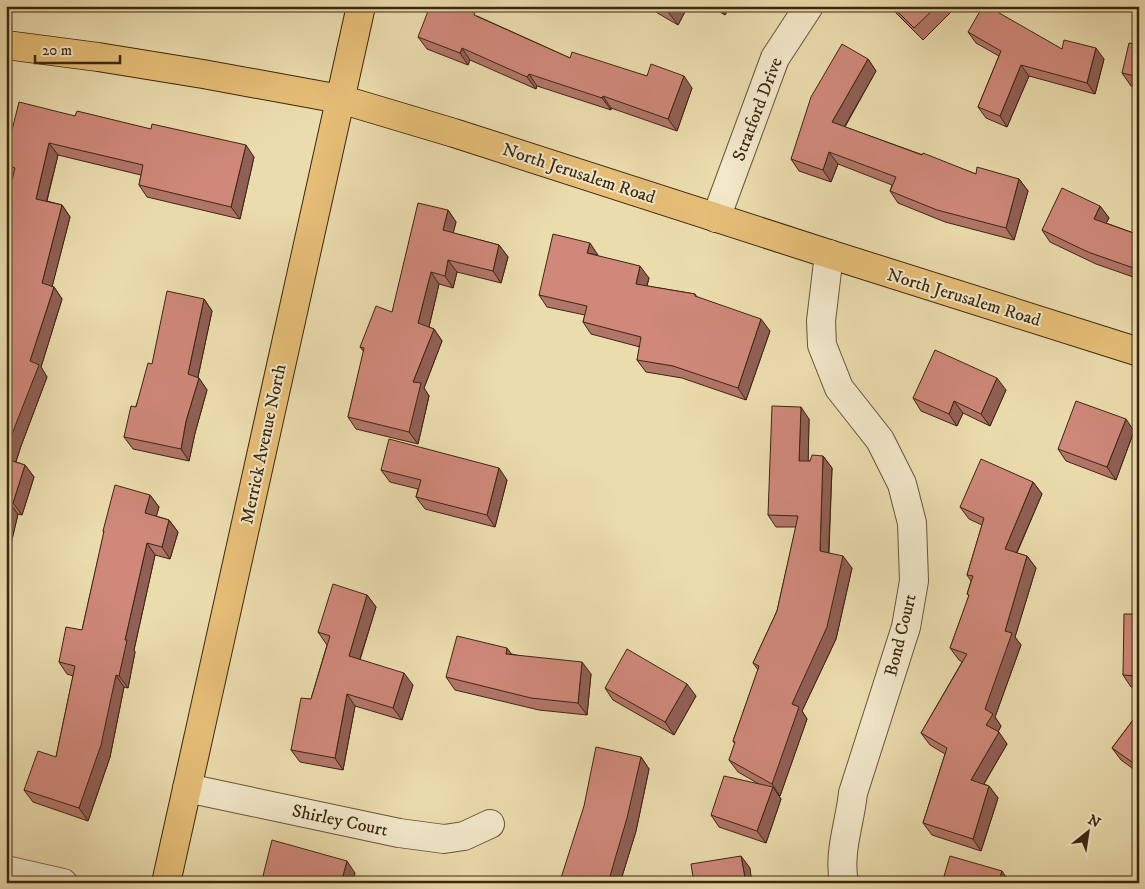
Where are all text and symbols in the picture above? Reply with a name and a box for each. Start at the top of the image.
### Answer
scale bar [35,32,120,64]
text: 20 m [42,41,72,60]
street label: Stratford Drive [728,54,788,164]
street label: North Jerusalem Road [499,139,658,209]
street label: North Jerusalem Road [884,264,1043,332]
street label: Merrick Avenue North [236,362,292,526]
street label: Bond Court [880,591,922,679]
street label: Shirley Court [290,800,390,842]
north arrow [1062,806,1112,856]
text: N [1085,811,1104,833]

